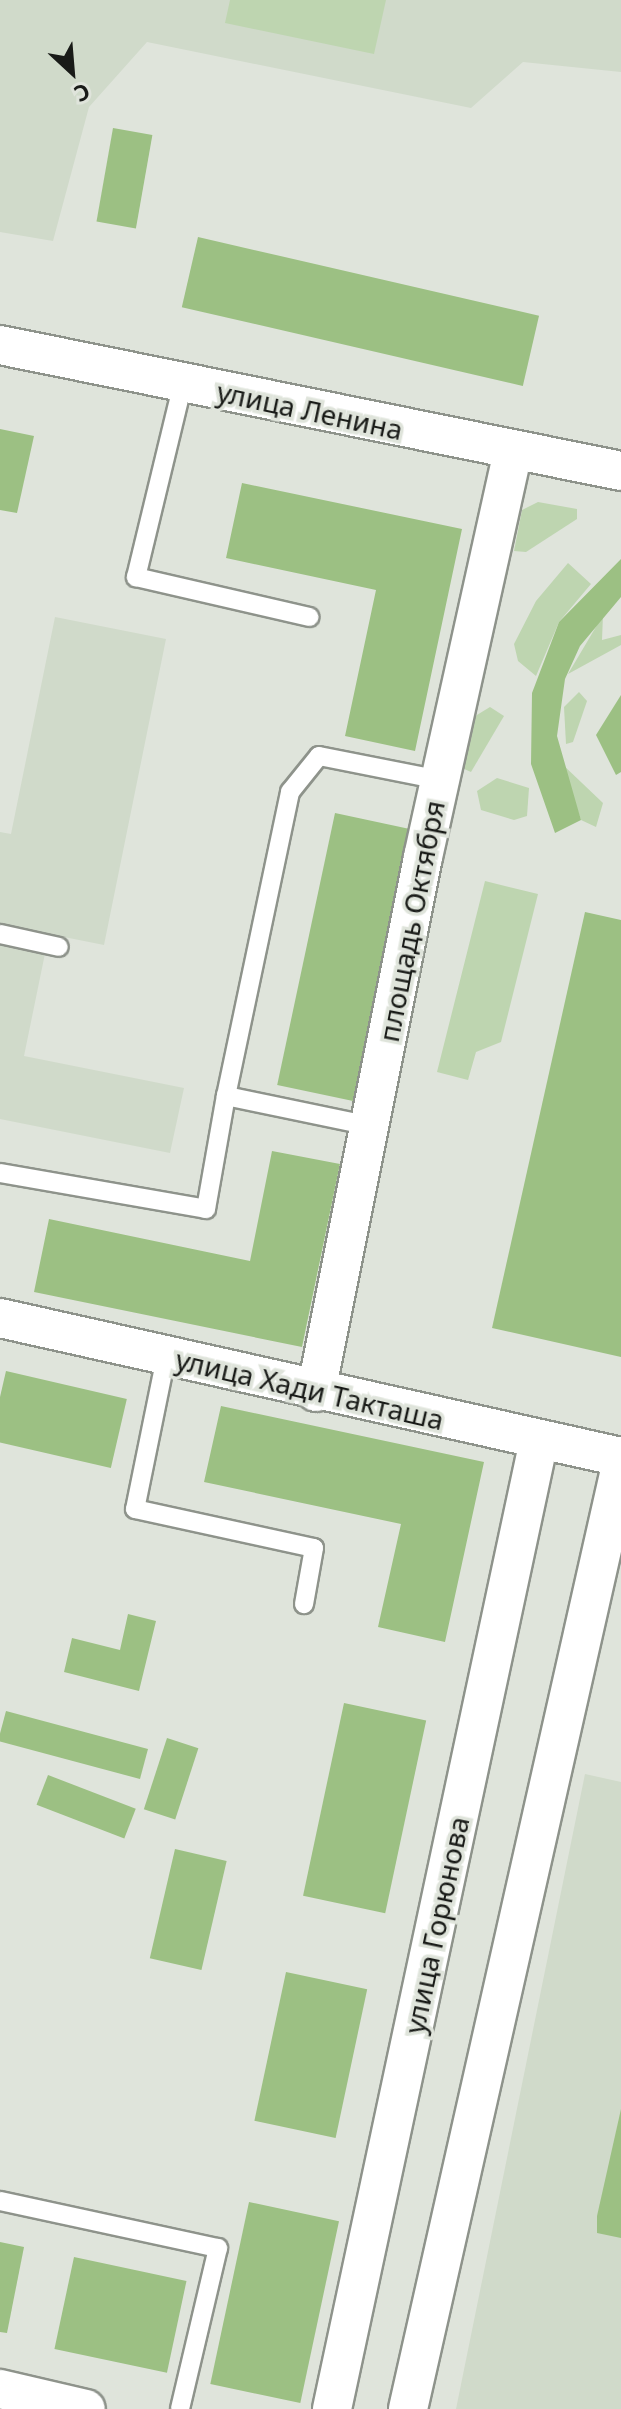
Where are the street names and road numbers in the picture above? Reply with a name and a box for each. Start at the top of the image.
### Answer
street label: улица Ленина [214,374,406,446]
street label: площадь Октября [371,797,451,1045]
street label: улица Хади Такташа [173,1342,447,1436]
street label: улица Горюнова [397,1813,475,2037]

